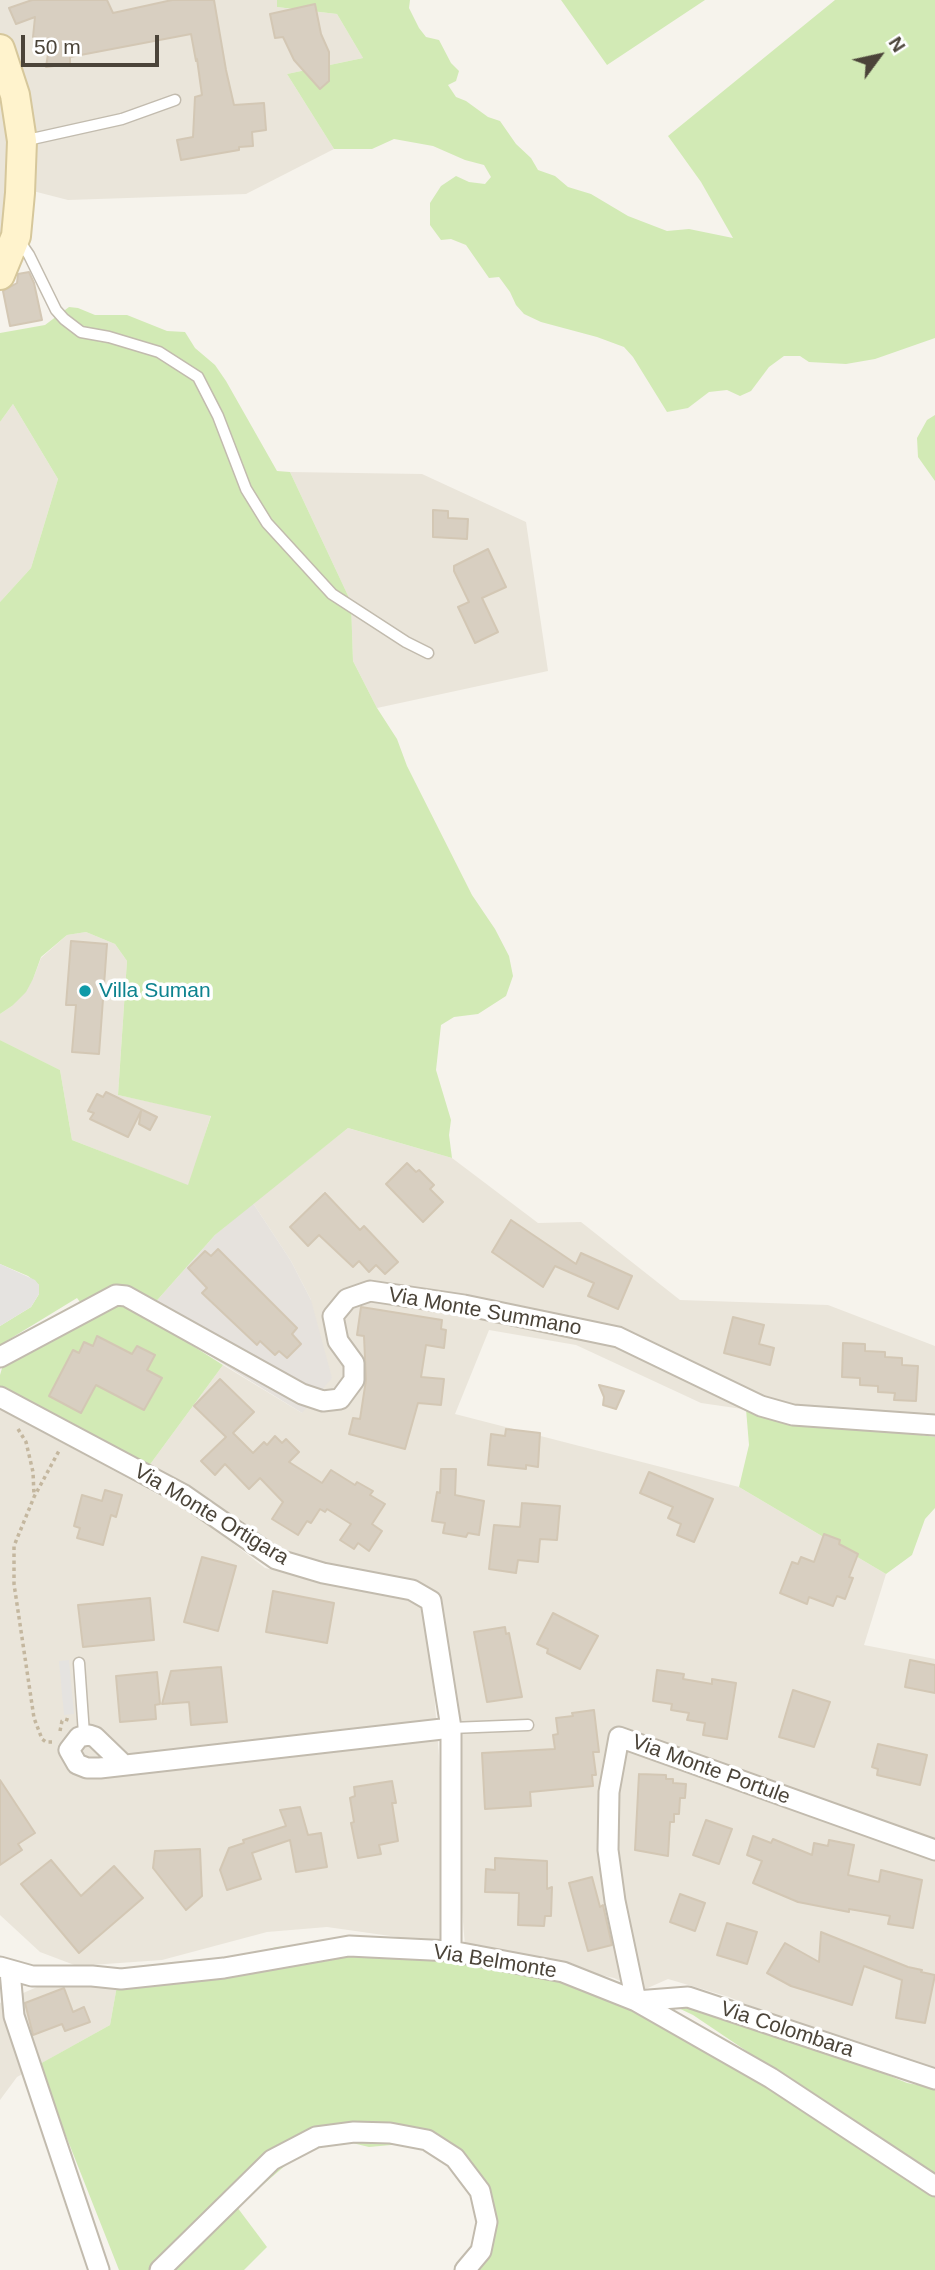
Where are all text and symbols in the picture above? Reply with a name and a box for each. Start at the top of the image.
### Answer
scale bar [24,21,163,65]
north arrow [844,21,914,91]
text: N [884,33,910,56]
text: 50 m [34,35,81,58]
place label: Villa Suman [99,978,211,1004]
marker: Villa Suman [77,983,93,999]
street label: Via Monte Summano [386,1283,584,1341]
street label: Via Monte Ortigara [129,1459,293,1571]
street label: Via Monte Portule [628,1730,794,1810]
street label: Via Belmonte [432,1940,558,1984]
street label: Via Colombara [717,1997,857,2063]

